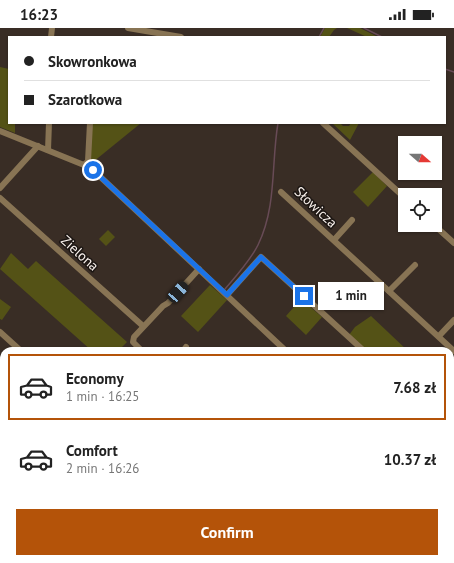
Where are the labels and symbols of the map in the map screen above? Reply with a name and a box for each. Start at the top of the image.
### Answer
north arrow [398,136,442,180]
route start [84,161,102,179]
street label: Słowicza [291,183,341,231]
street label: Zielona [57,231,103,275]
car [166,279,190,305]
callout: 1 min [318,282,384,310]
route end [295,287,313,305]

